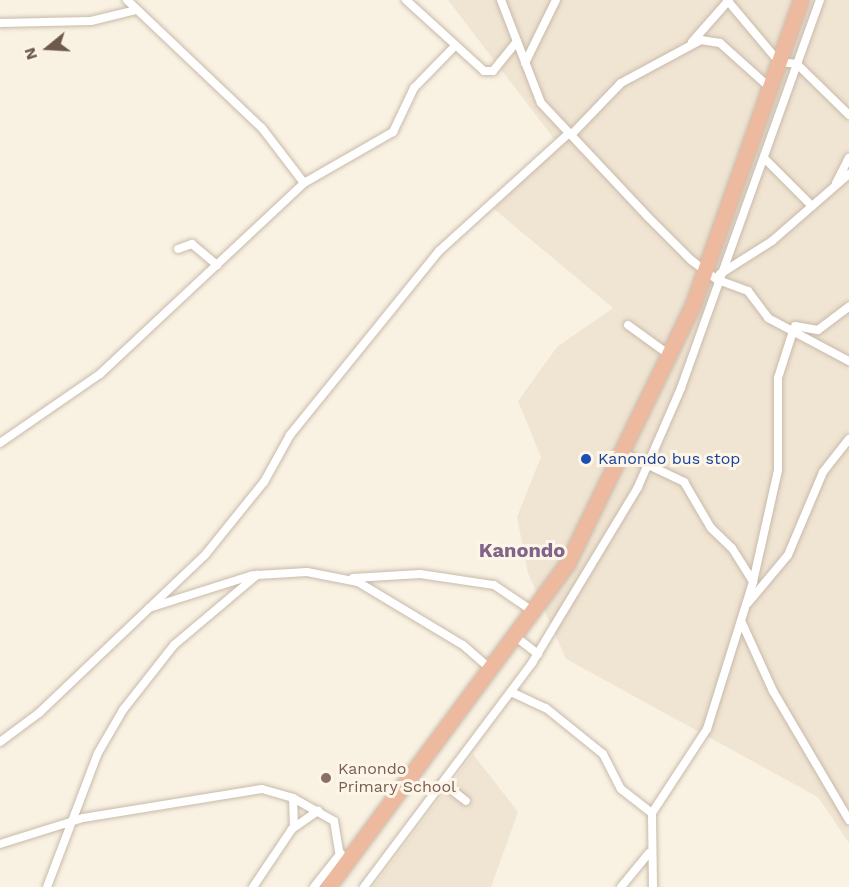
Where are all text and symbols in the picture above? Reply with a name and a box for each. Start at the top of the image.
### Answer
north arrow [18,18,78,78]
text: N [20,45,41,62]
place label: Kanondo bus stop [598,449,740,469]
marker: Kanondo bus stop [579,452,593,466]
district label: Kanondo [479,538,565,562]
place label: Kanondo Primary School [338,759,456,797]
marker: Kanondo Primary School [319,771,333,785]

